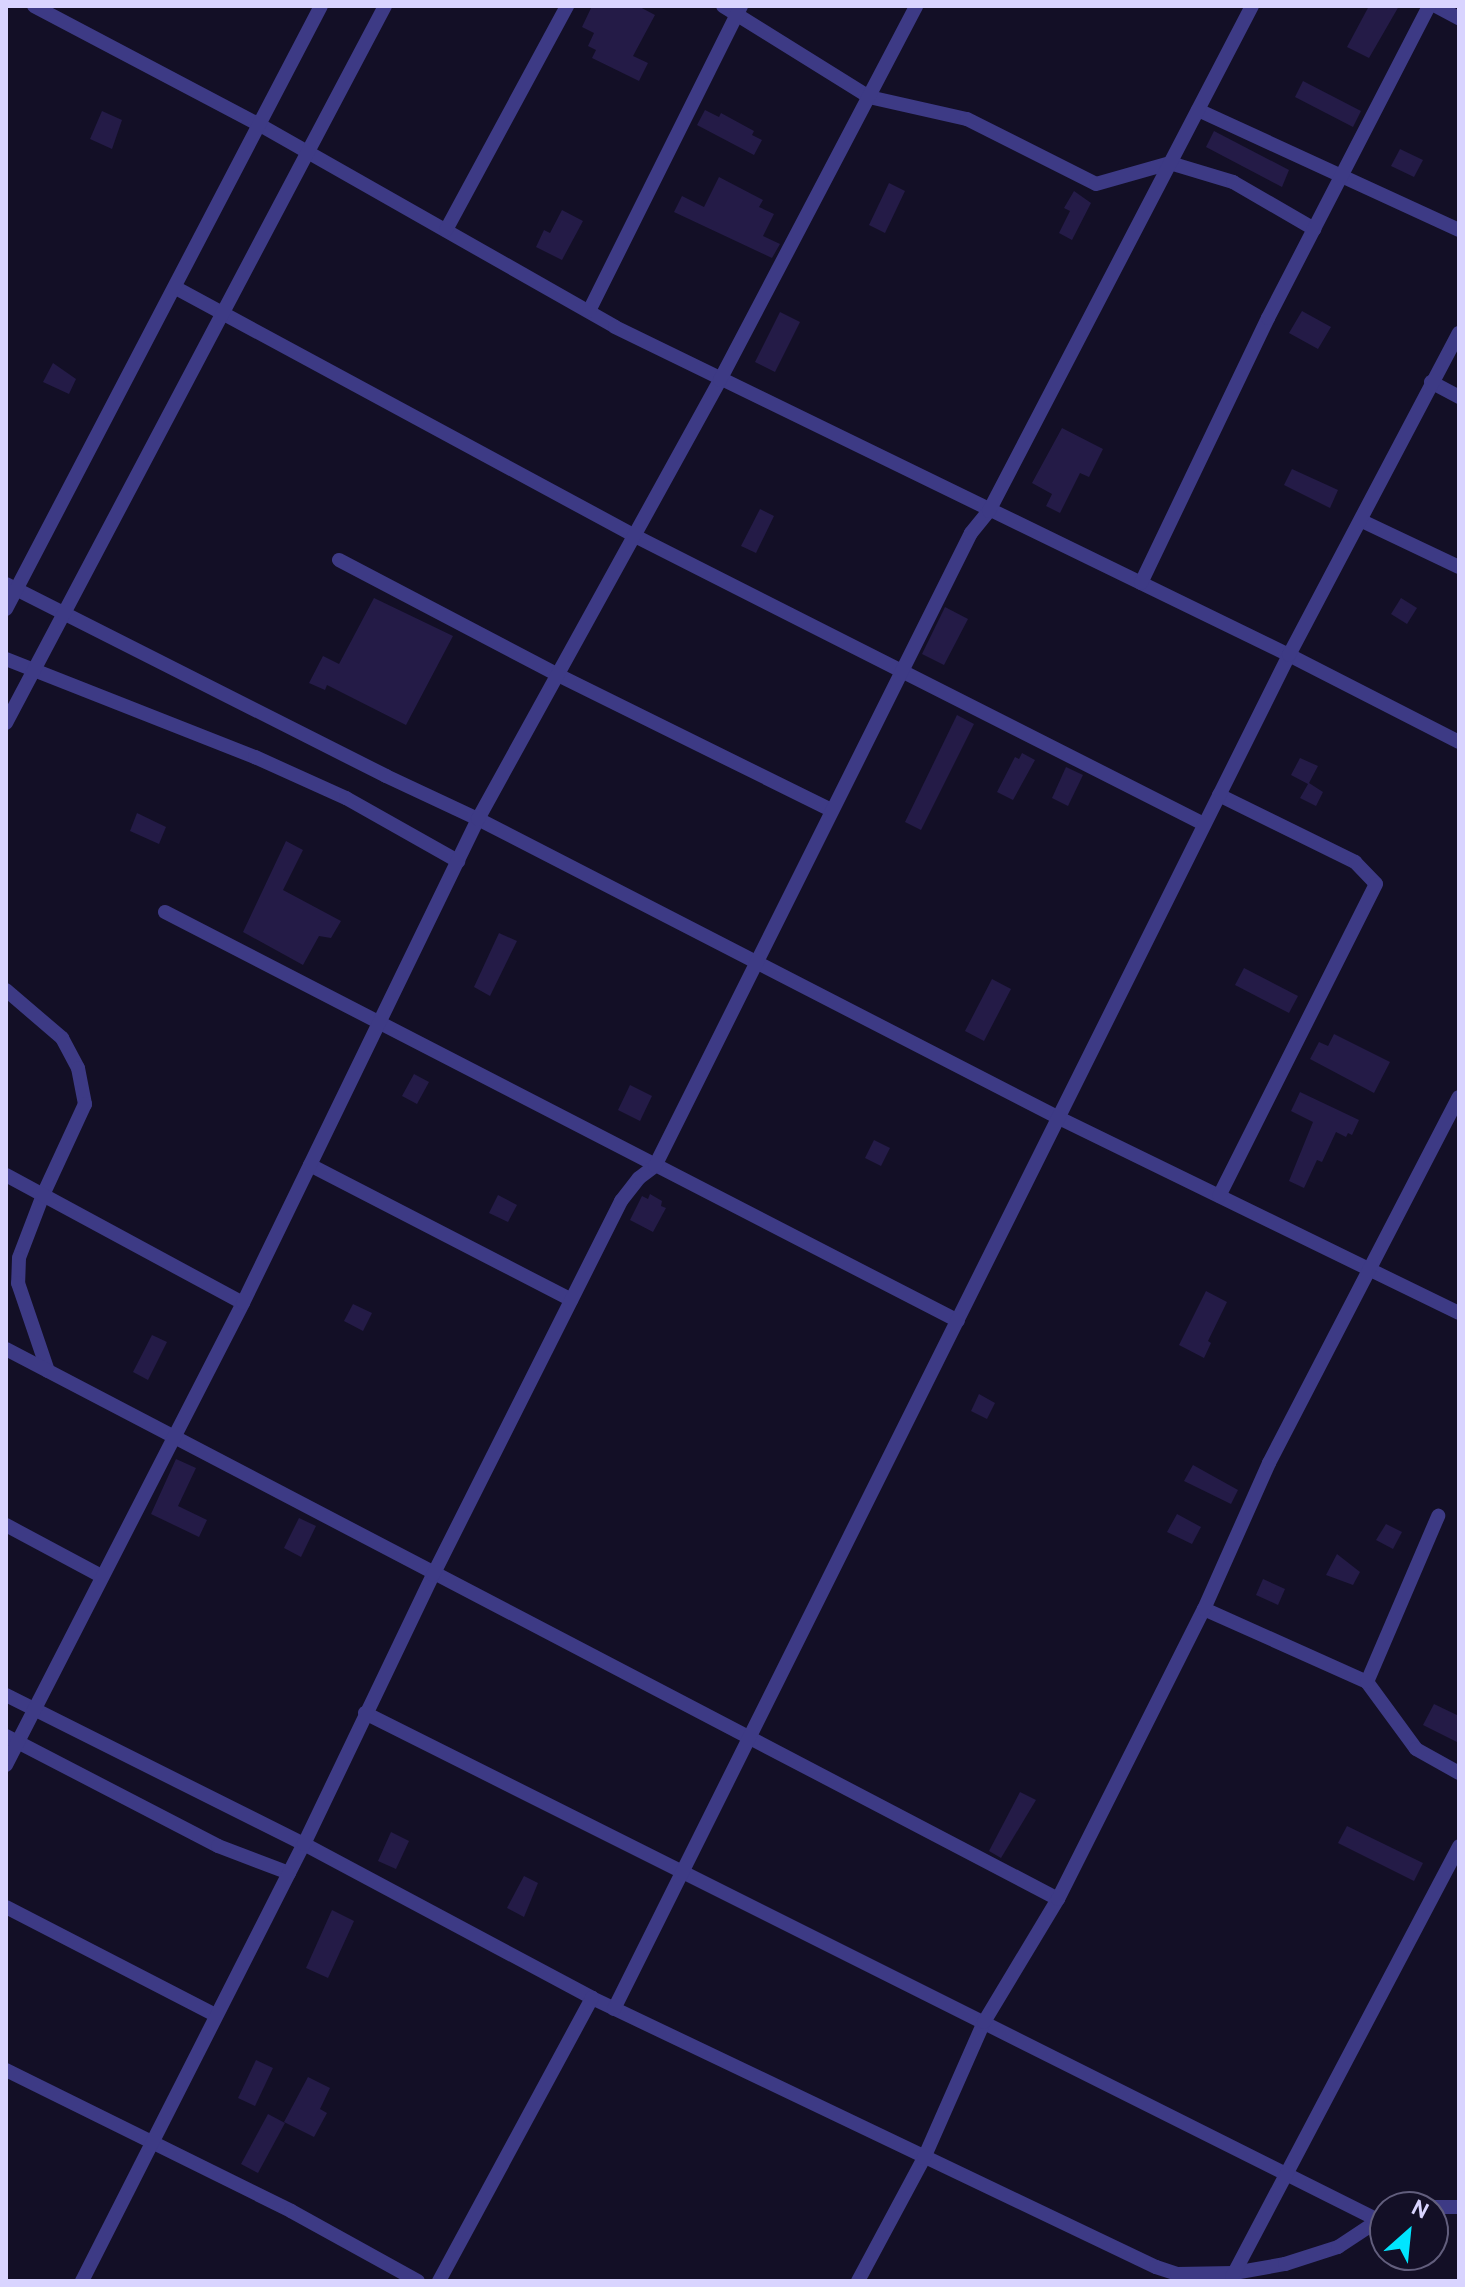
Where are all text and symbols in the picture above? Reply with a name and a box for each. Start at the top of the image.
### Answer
north arrow [1369,2191,1449,2271]
text: N [1406,2195,1432,2227]

